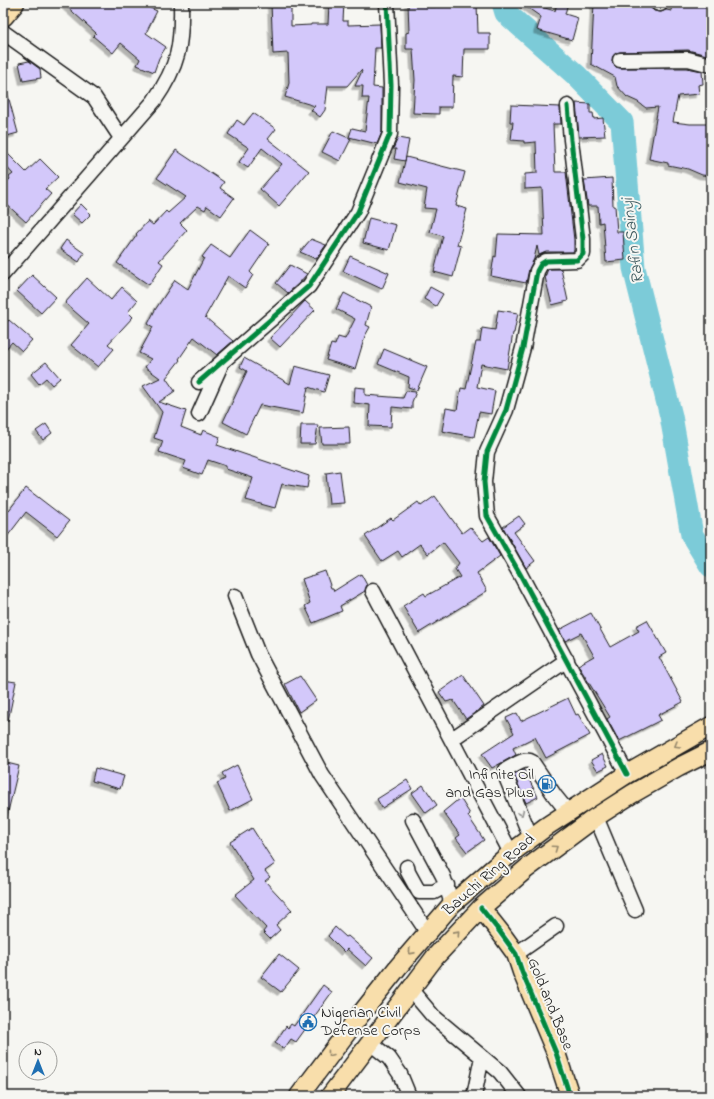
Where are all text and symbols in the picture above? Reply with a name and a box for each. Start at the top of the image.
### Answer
water label: Rafin Sainyi [615,195,652,285]
one-way arrow [674,741,681,748]
place label: Infinite Oil and Gas Plus [445,763,534,805]
fuel station icon: Infinite Oil and Gas Plus [537,774,557,794]
one-way arrow [516,809,524,817]
street label: Bauchi Ring Road [437,828,541,923]
one-way arrow [551,846,558,853]
one-way arrow [452,930,460,938]
one-way arrow [408,948,415,955]
street label: Gold and Base [521,954,580,1055]
place label: Nigerian Civil Defense Corps [320,1001,421,1043]
public building icon: Nigerian Civil Defense Corps [298,1012,318,1032]
north arrow [18,1041,58,1081]
text: N [34,1044,42,1060]
one-way arrow [328,1050,335,1057]

